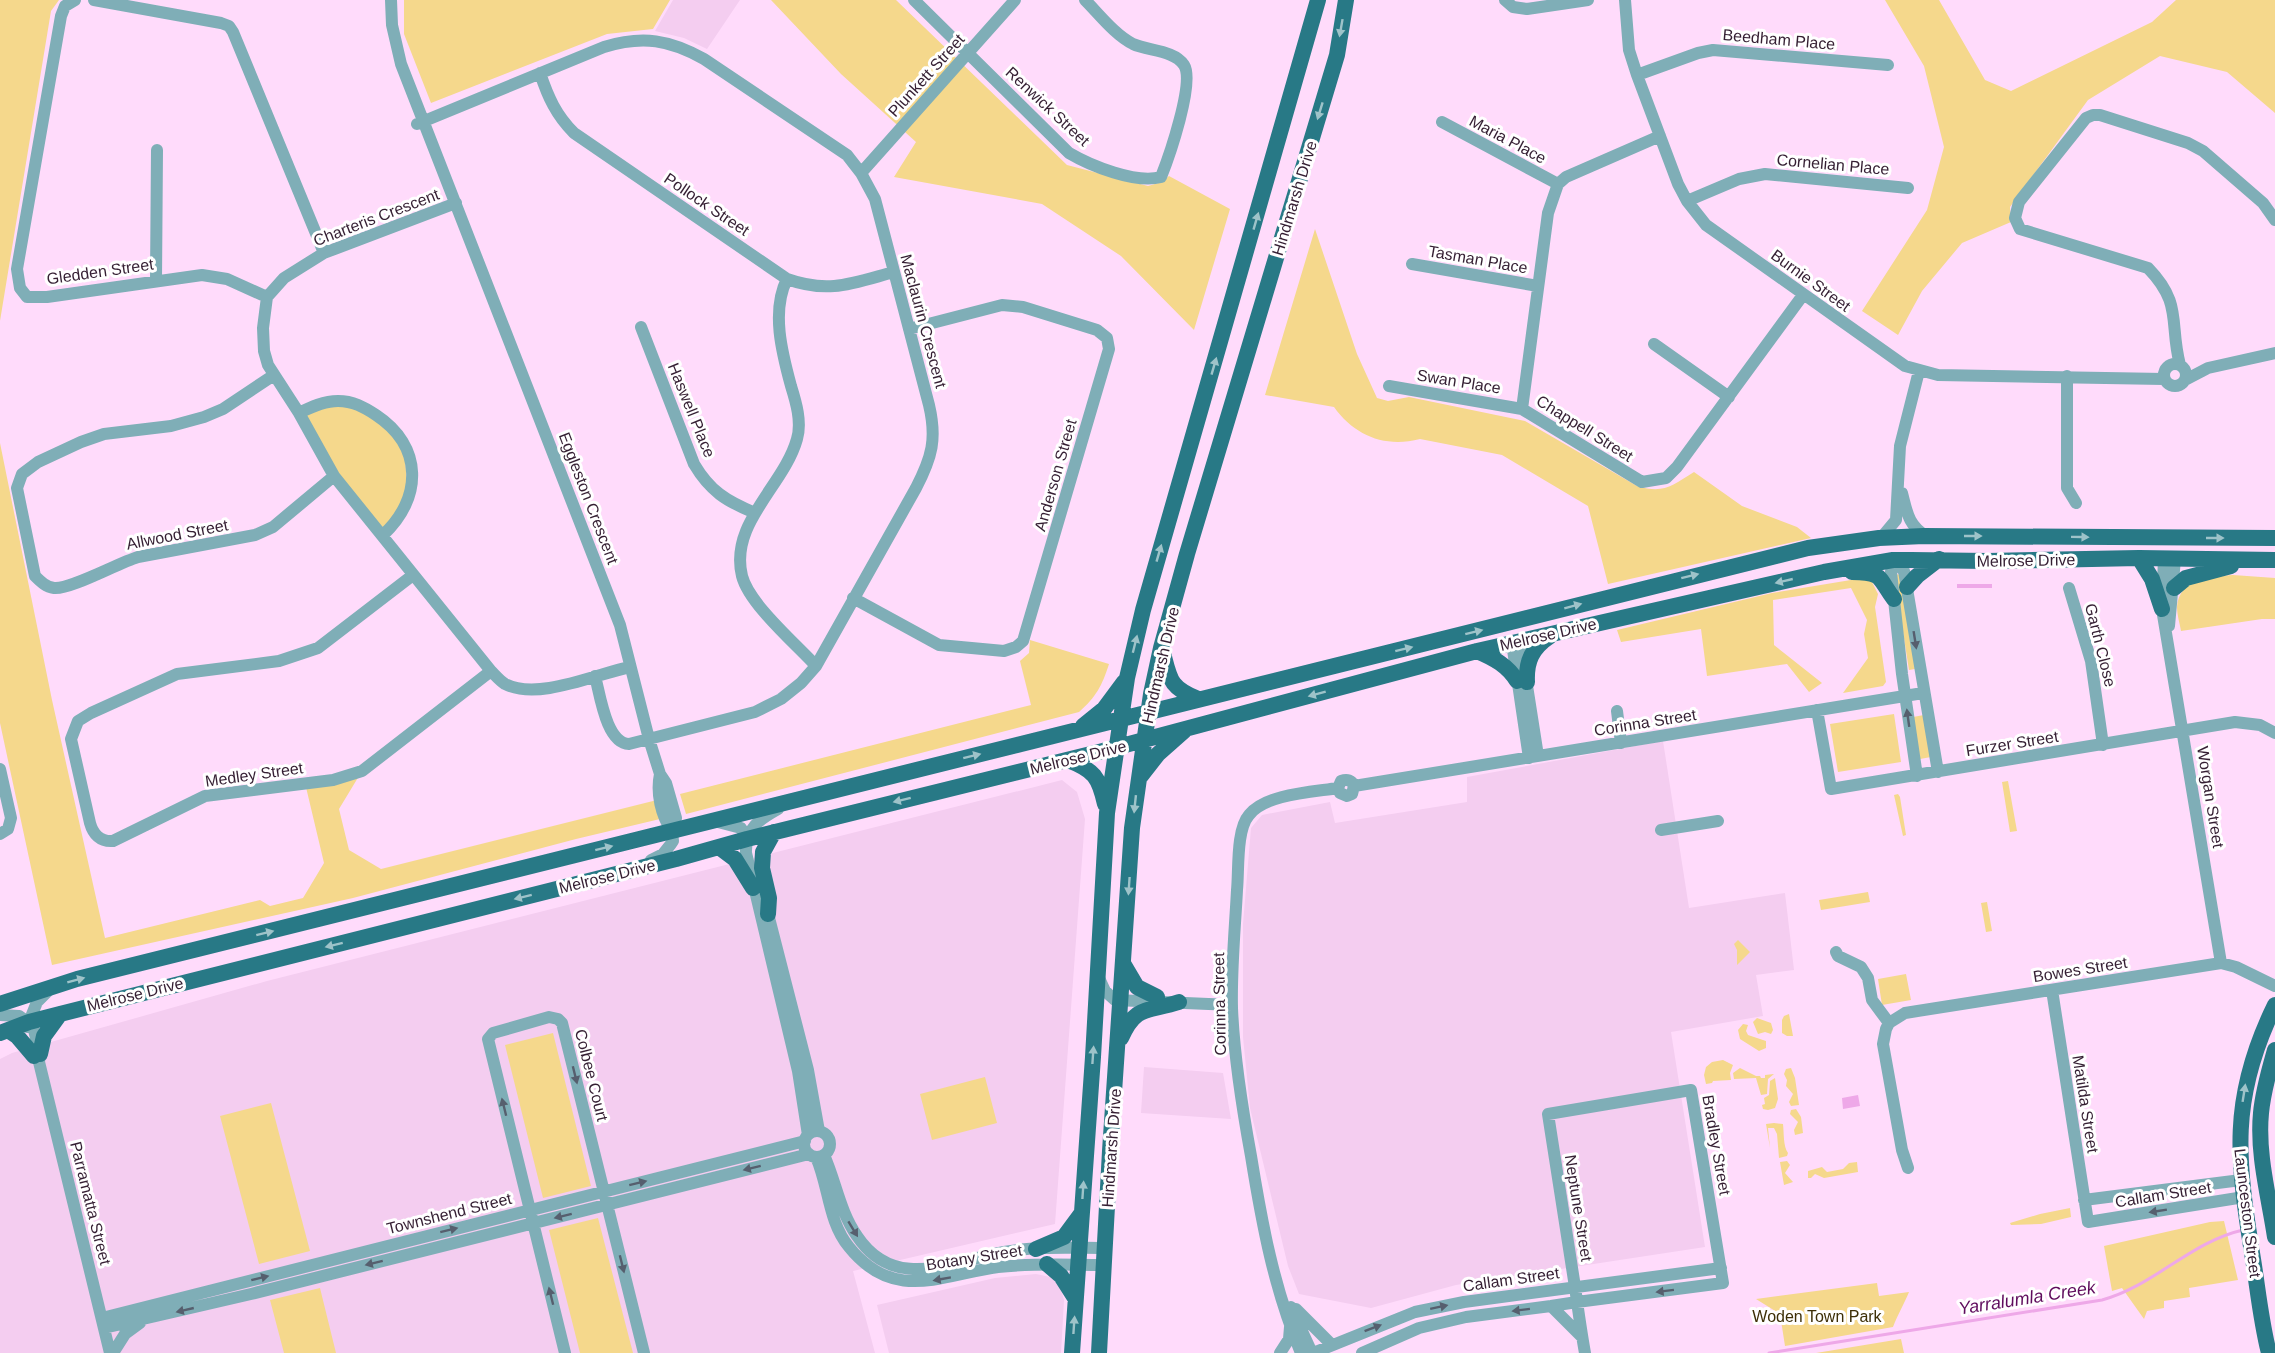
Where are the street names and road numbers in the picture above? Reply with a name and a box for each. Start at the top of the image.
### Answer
street label: Beedham Place [1722,26,1836,53]
street label: Plunkett Street [885,30,968,120]
street label: Renwick Street [1003,63,1093,150]
street label: Maria Place [1466,112,1549,167]
street label: Hindmarsh Drive [1269,139,1320,258]
street label: Cornelian Place [1776,151,1890,178]
street label: Pollock Street [661,170,753,239]
street label: Charteris Crescent [311,185,442,249]
street label: Tasman Place [1427,242,1529,277]
street label: Burnie Street [1768,246,1854,315]
street label: Maclaurin Crescent [897,252,950,390]
street label: Gledden Street [46,256,155,287]
street label: Haswell Place [665,360,718,460]
street label: Swan Place [1416,366,1502,397]
street label: Chappell Street [1533,392,1636,465]
street label: Anderson Street [1031,417,1080,533]
street label: Eggleston Crescent [556,430,622,567]
street label: Allwood Street [125,516,230,553]
street label: Melrose Drive [1977,551,2076,570]
street label: Garth Close [2082,602,2119,689]
street label: Hindmarsh Drive [1139,605,1182,725]
street label: Melrose Drive [1498,615,1598,654]
street label: Corinna Street [1593,706,1698,739]
street label: Furzer Street [1965,728,2060,759]
street label: Melrose Drive [1028,737,1128,778]
street label: Worgan Street [2194,745,2227,850]
street label: Medley Street [204,759,305,790]
street label: Melrose Drive [557,856,657,897]
street label: Corinna Street [1210,952,1229,1056]
street label: Bowes Street [2032,954,2129,985]
street label: Melrose Drive [85,974,185,1015]
street label: Colbee Court [572,1027,611,1123]
street label: Matilda Street [2069,1054,2102,1155]
street label: Hindmarsh Drive [1099,1088,1124,1208]
street label: Bradley Street [1699,1094,1734,1197]
street label: Parramatta Street [67,1140,114,1267]
street label: Launceston Street [2231,1148,2264,1279]
street label: Neptune Street [1562,1154,1595,1263]
street label: Callam Street [2114,1178,2213,1210]
street label: Townshend Street [385,1190,514,1237]
street label: Botany Street [925,1241,1024,1273]
street label: Callam Street [1462,1264,1561,1295]

